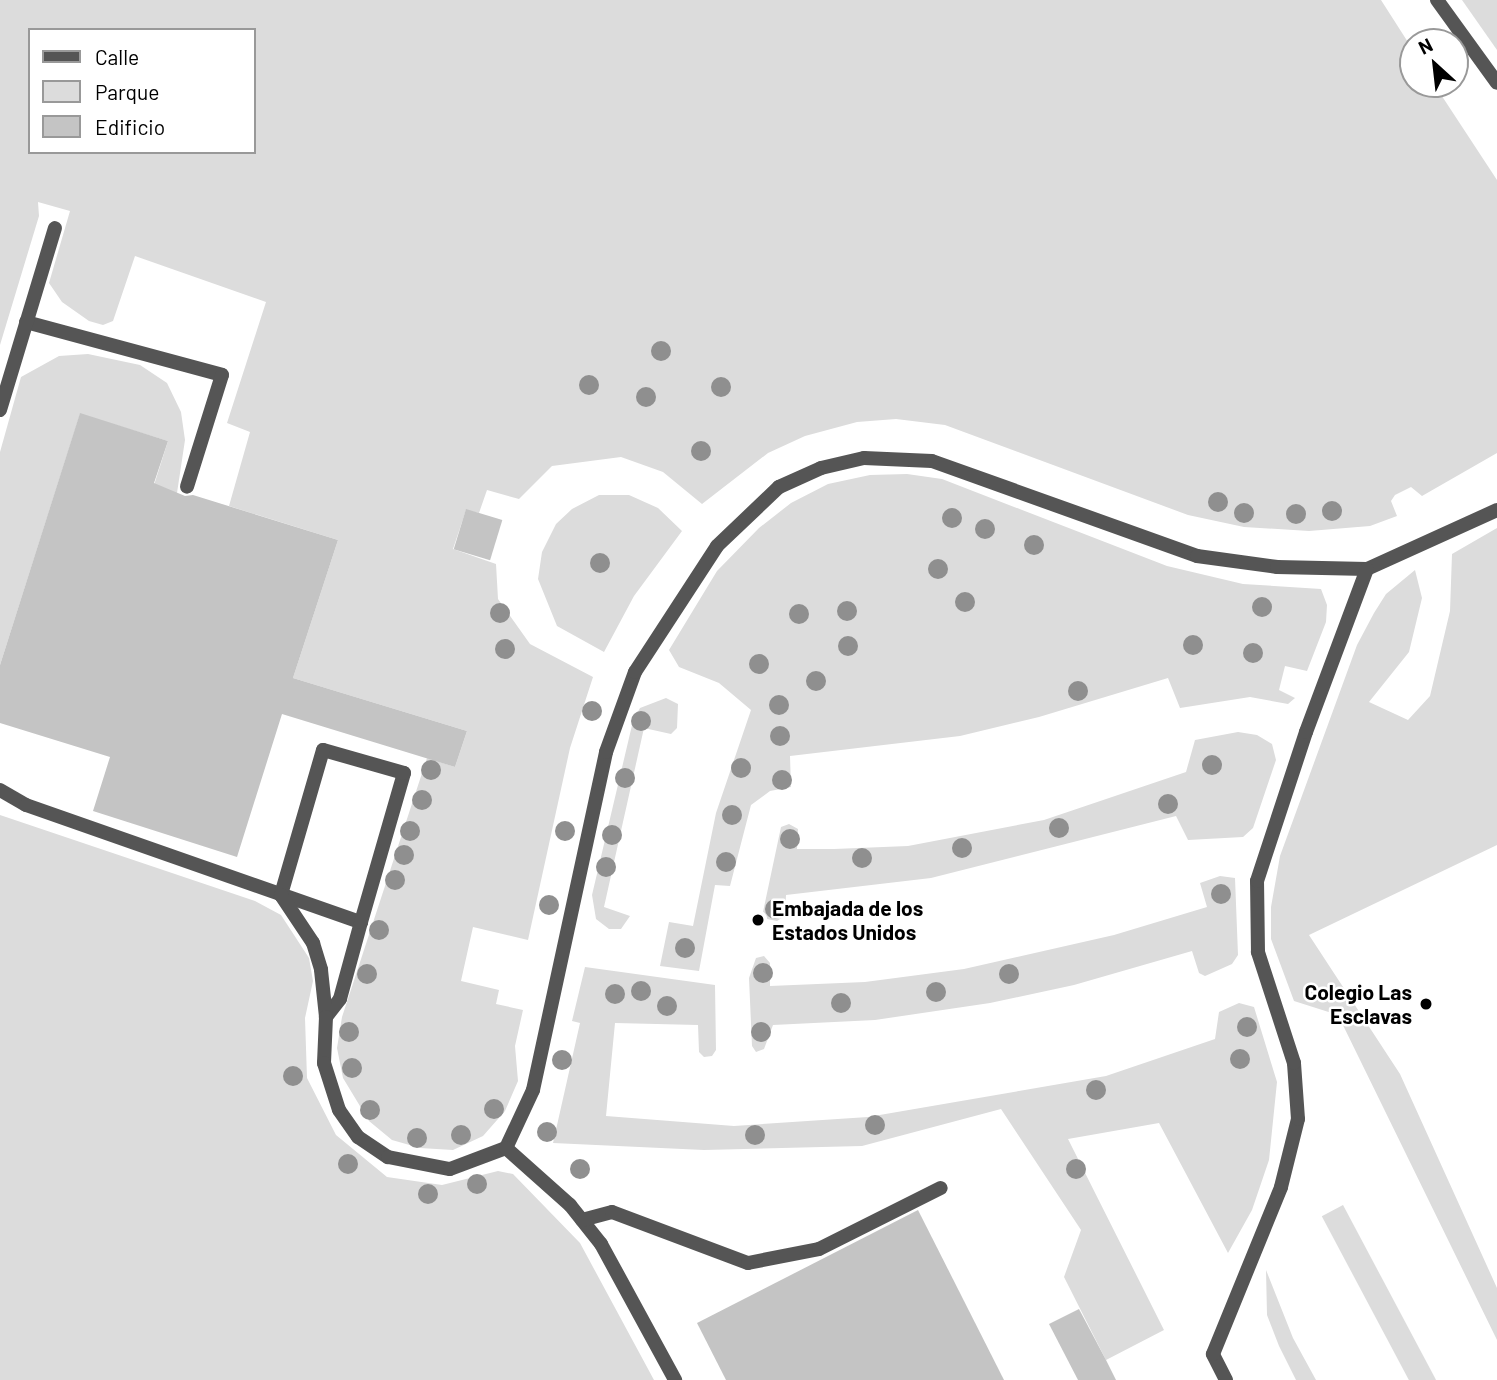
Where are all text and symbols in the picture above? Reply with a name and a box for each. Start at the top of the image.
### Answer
legend [28,28,256,154]
north arrow [1399,28,1469,98]
text: N [1414,33,1436,59]
text: Calle [95,44,139,69]
text: Parque [95,79,160,104]
text: Edificio [95,114,165,139]
place label: Embajada de los Estados Unidos [772,895,923,945]
marker: Embajada de los Estados Unidos [750,912,766,928]
place label: Colegio Las Esclavas [1304,979,1412,1029]
marker: Colegio Las Esclavas [1418,996,1434,1012]

